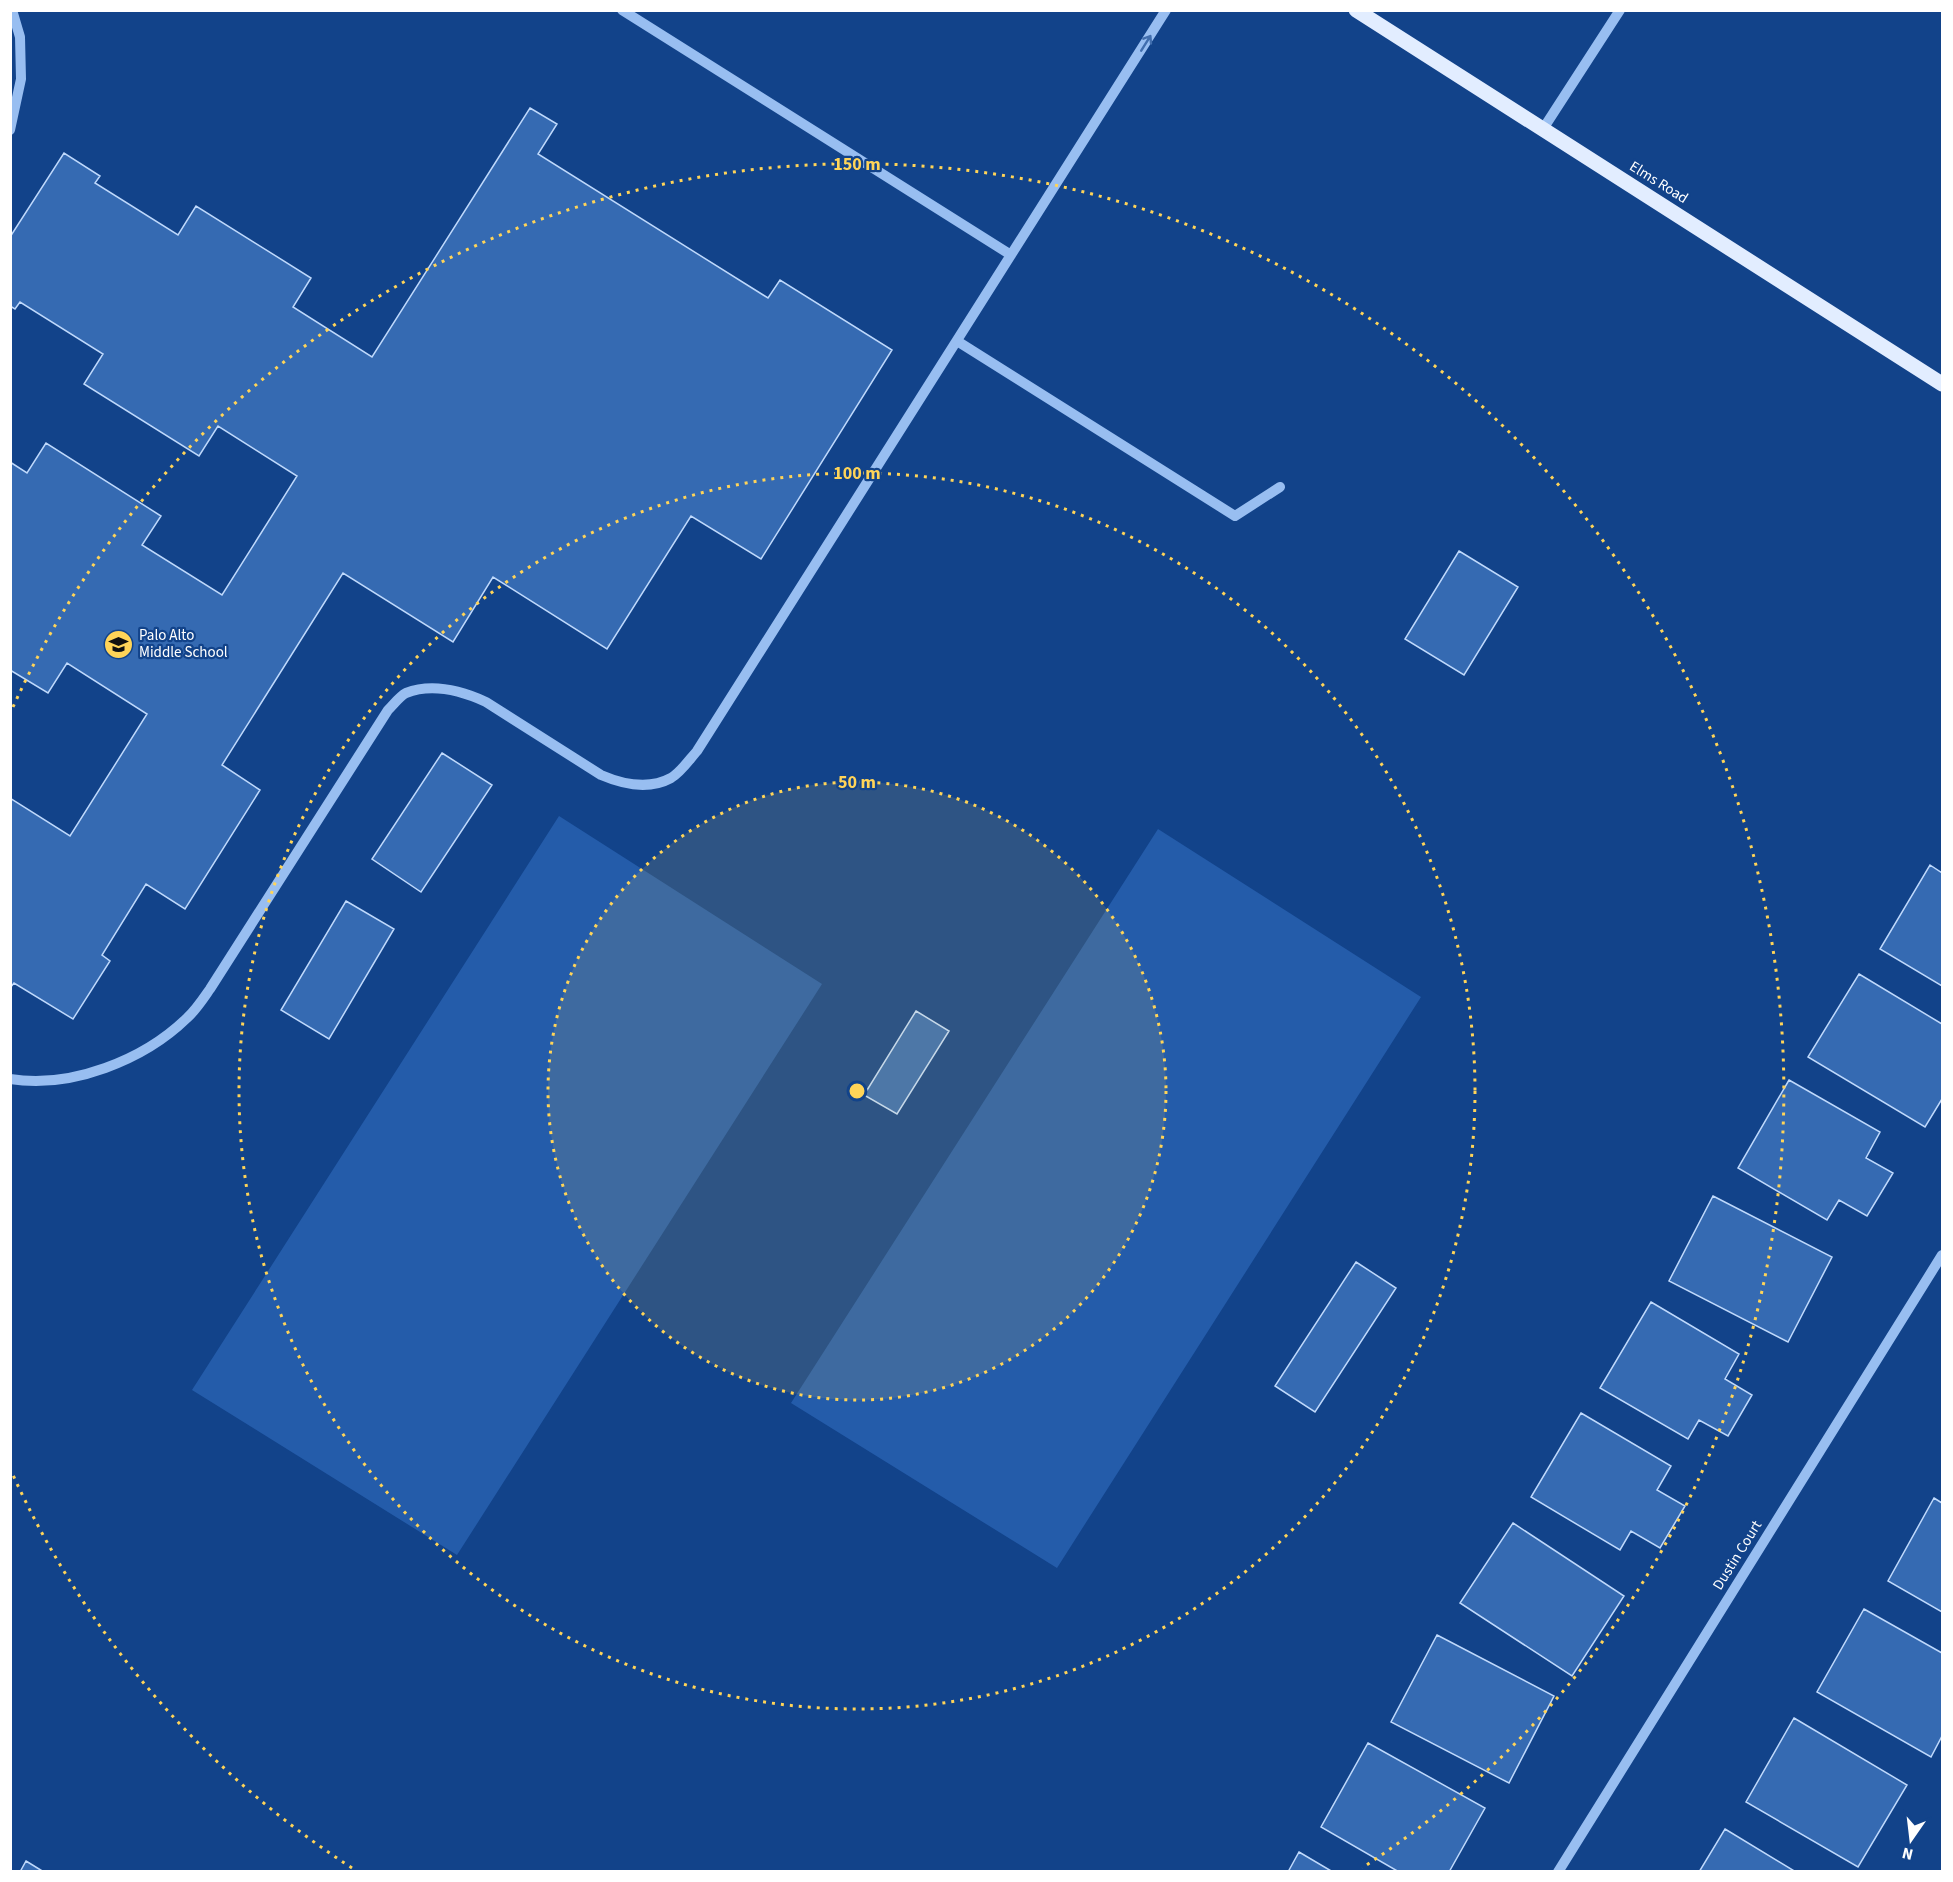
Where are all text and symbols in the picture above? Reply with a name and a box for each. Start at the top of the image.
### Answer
one-way arrow [1139,34,1152,51]
text: 150 m [833,152,881,177]
street label: Elms Road [1625,156,1692,209]
text: 100 m [833,461,881,486]
place label: Palo Alto Middle School [139,625,228,663]
school or university icon: Palo Alto Middle School [102,628,134,660]
text: 50 m [838,770,876,795]
centre of rings [847,1081,867,1101]
street label: Dustin Court [1708,1516,1767,1594]
north arrow [1881,1810,1941,1870]
text: N [1900,1842,1915,1866]

